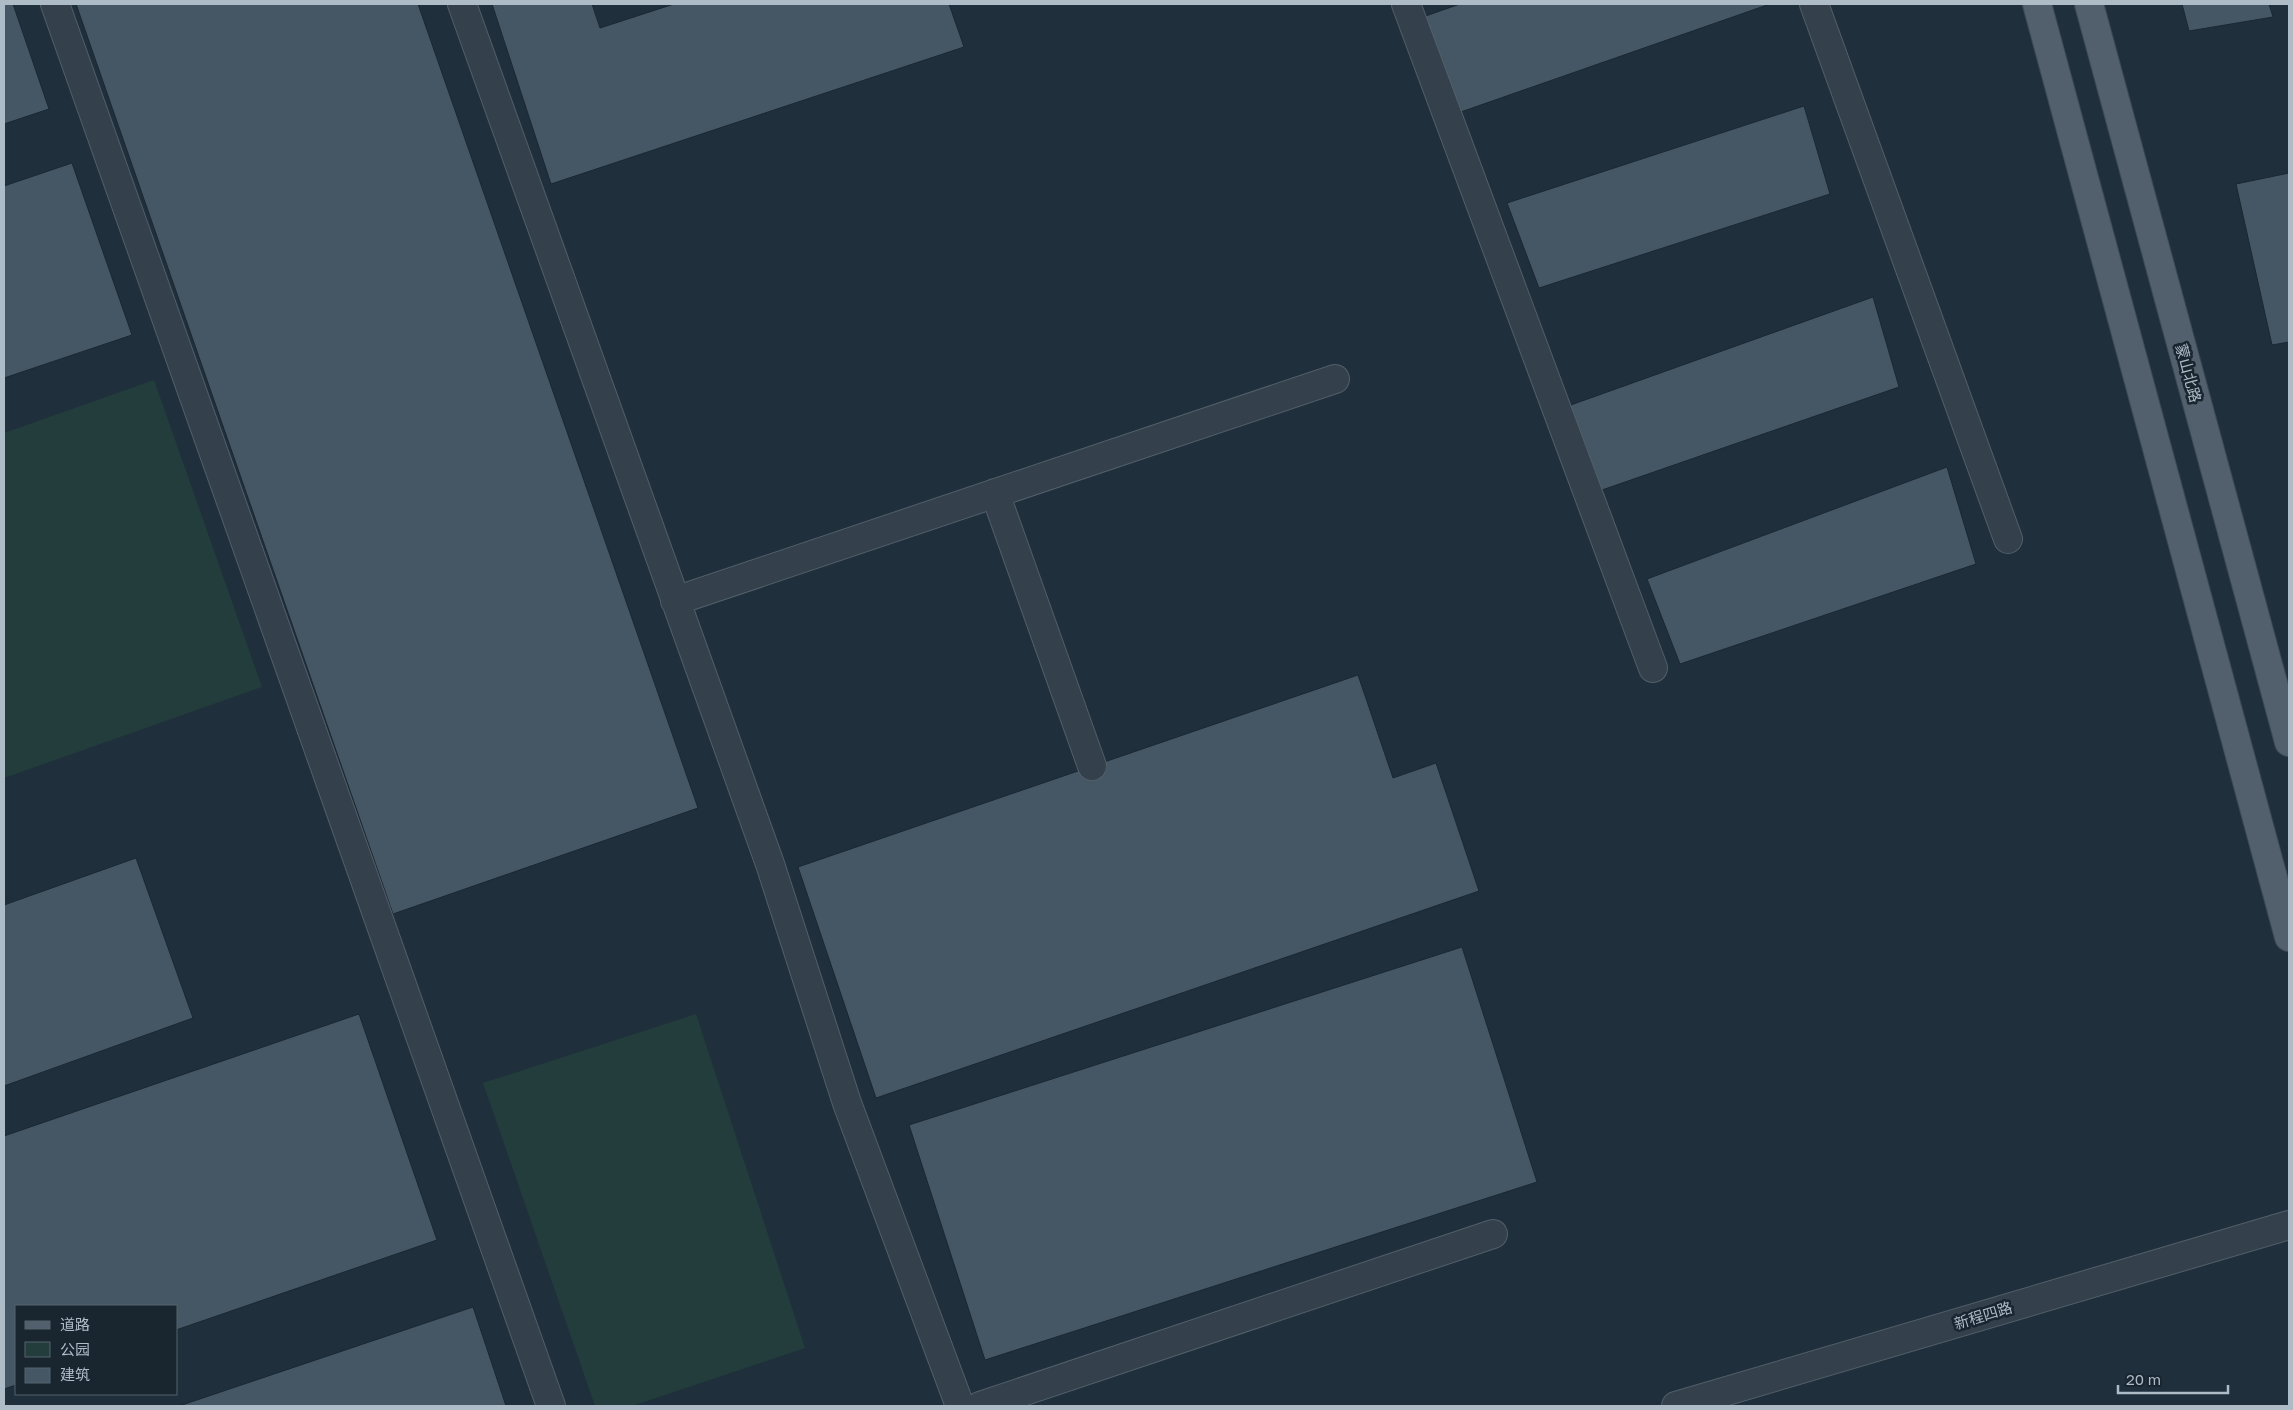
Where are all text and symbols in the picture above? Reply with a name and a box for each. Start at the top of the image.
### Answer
street label: 蒙山北路 [2173,342,2205,404]
street label: 新程四路 [1952,1298,2014,1332]
legend [15,1305,178,1395]
text: 道路 [60,1315,90,1333]
text: 公园 [60,1340,90,1358]
scale bar [2118,1362,2228,1394]
text: 建筑 [60,1365,90,1383]
text: 20 m [2126,1370,2161,1388]

